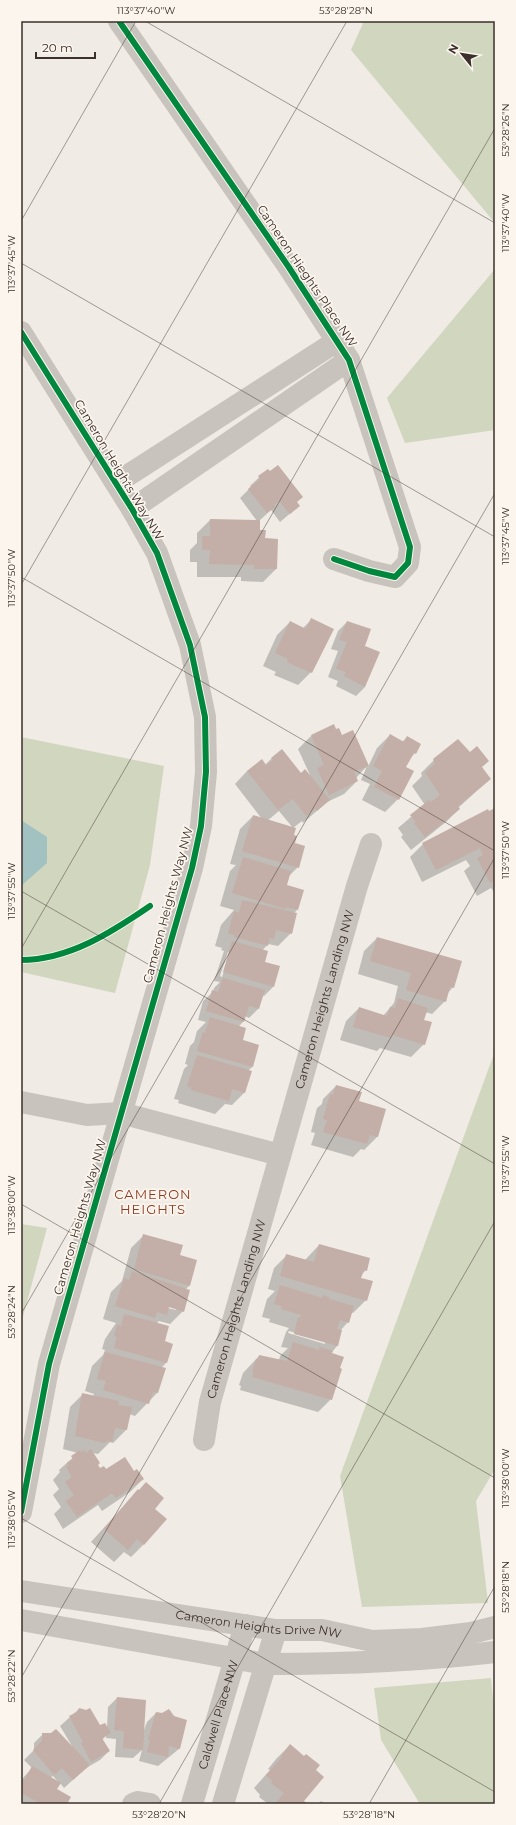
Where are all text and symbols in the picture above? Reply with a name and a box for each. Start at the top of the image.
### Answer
text: 113°37'40"W [117,4,175,17]
text: 53°28'28"N [319,4,373,17]
scale bar [36,34,95,60]
north arrow [442,34,482,74]
text: 20 m [42,40,73,55]
text: N [445,42,462,56]
text: 53°28'26"N [499,103,512,157]
text: 113°37'40"W [499,194,512,252]
street label: Cameron Hieghts Place NW [254,202,361,350]
text: 113°37'45"W [5,235,18,293]
street label: Cameron Heights Way NW [71,397,167,543]
text: 113°37'45"W [499,507,512,565]
text: 113°37'50"W [5,549,18,607]
text: 113°37'50"W [499,821,512,879]
street label: Cameron Heights Way NW [139,825,196,985]
text: 113°37'55"W [5,863,18,919]
street label: Cameron Heights Landing NW [292,908,357,1091]
text: 113°37'55"W [499,1136,512,1192]
street label: Cameron Heights Way NW [50,1137,109,1297]
text: 113°38'00"W [5,1175,18,1235]
district label: CAMERON HEIGHTS [114,1186,192,1217]
street label: Cameron Heights Landing NW [203,1218,269,1400]
text: 53°28'24"N [5,1285,18,1339]
text: 113°38'00"W [499,1448,512,1508]
text: 113°38'05"W [5,1490,18,1548]
text: 53°28'18"N [499,1561,512,1613]
street label: Cameron Heights Drive NW [175,1607,343,1641]
text: 53°28'22"N [5,1649,18,1703]
street label: Caldwell Place NW [195,1658,241,1771]
text: 53°28'20"N [132,1808,186,1821]
text: 53°28'18"N [343,1808,395,1821]

